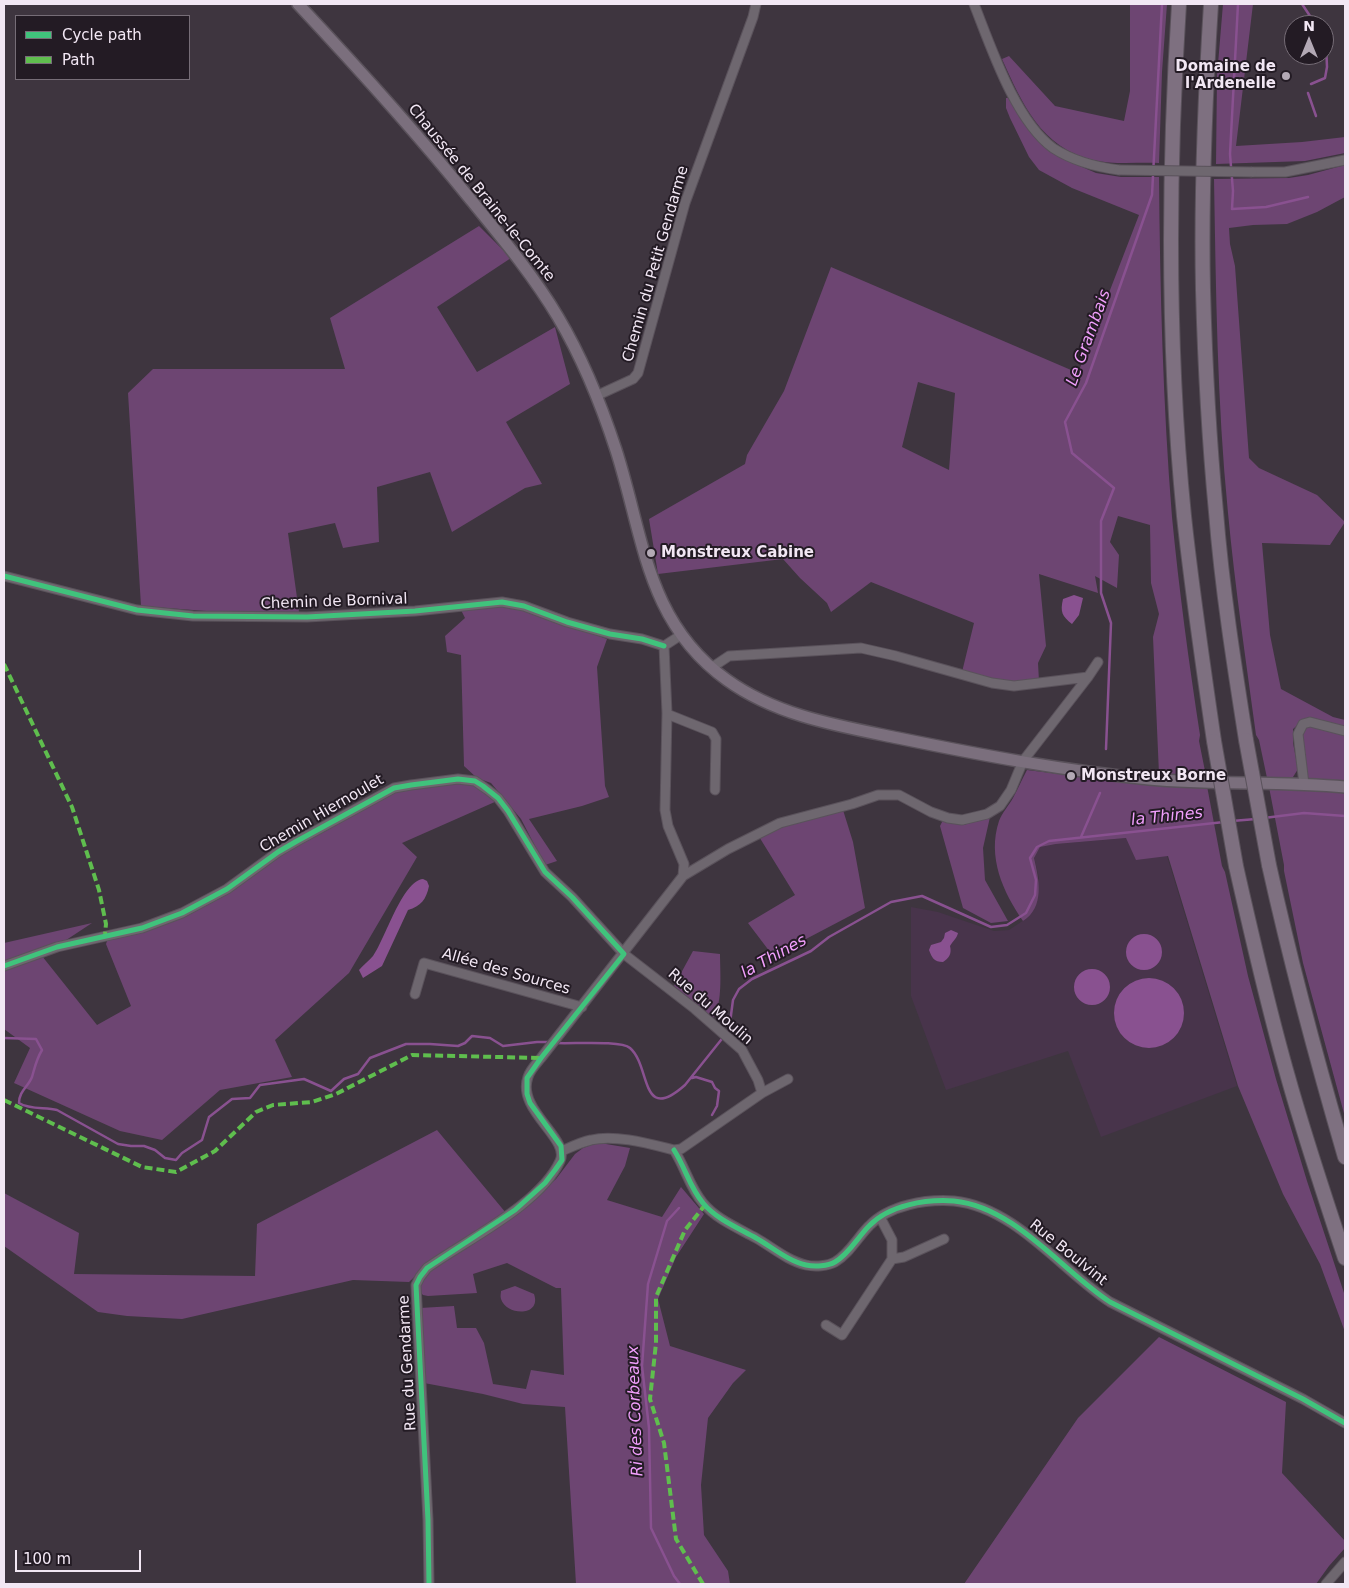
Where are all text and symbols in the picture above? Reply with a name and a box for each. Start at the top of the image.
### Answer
legend [15,15,190,80]
north arrow [1284,15,1334,65]
text: N [1303,18,1315,34]
text: Cycle path [62,26,142,44]
text: Path [62,51,95,69]
place label: Domaine de l'Ardenelle [1175,58,1276,93]
marker: Domaine de l'Ardenelle [1280,70,1292,82]
street label: Chaussée de Braine-le-Comte [404,101,558,285]
street label: Chemin du Petit Gendarme [619,164,693,364]
water label: Le Grambais [1063,287,1115,389]
place label: Monstreux Cabine [661,544,814,562]
marker: Monstreux Cabine [645,547,657,559]
street label: Chemin de Bornival [260,590,408,614]
place label: Monstreux Borne [1081,767,1226,785]
marker: Monstreux Borne [1065,770,1077,782]
street label: Chemin Hiernoulet [257,771,387,857]
water label: la Thines [1130,804,1204,830]
water label: la Thines [738,931,810,983]
street label: Allée des Sources [440,945,572,999]
street label: Rue du Moulin [664,965,756,1049]
street label: Rue Boulvint [1025,1216,1111,1290]
street label: Rue du Gendarme [395,1295,421,1431]
water label: Ri des Corbeaux [624,1345,648,1477]
scale bar [18,1540,144,1572]
text: 100 m [23,1550,71,1568]

